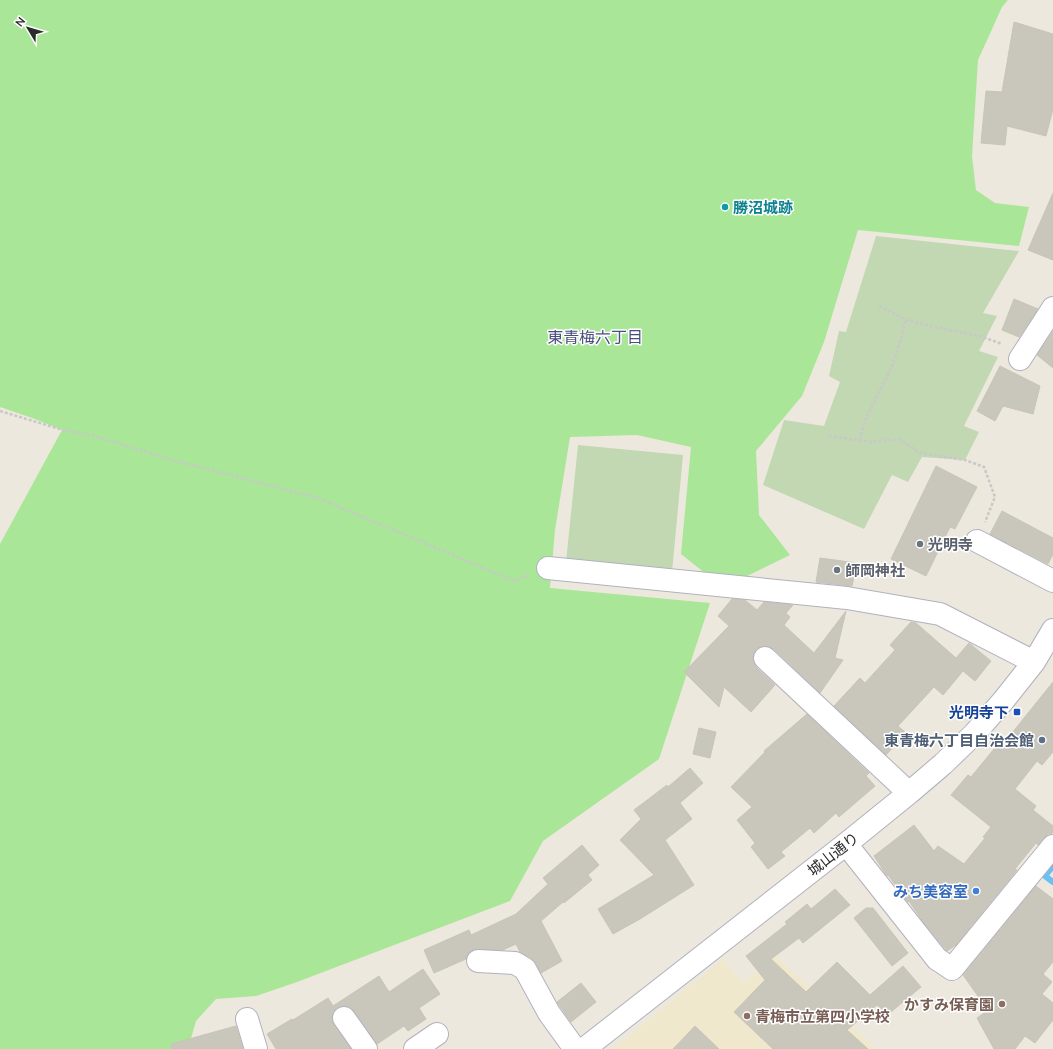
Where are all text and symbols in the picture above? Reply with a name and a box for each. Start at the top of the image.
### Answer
north arrow [8,8,48,48]
text: N [12,14,28,29]
place label: 勝沼城跡 [733,198,793,217]
marker: 勝沼城跡 [720,202,730,212]
district label: 東青梅六丁目 [547,327,643,347]
place label: 光明寺 [928,535,973,554]
marker: 光明寺 [915,539,925,549]
place label: 師岡神社 [845,561,905,580]
marker: 師岡神社 [832,565,842,575]
place label: 光明寺下 [949,703,1009,722]
marker: 光明寺下 [1012,707,1022,717]
place label: 東青梅六丁目自治会館 [884,731,1034,750]
marker: 東青梅六丁目自治会館 [1037,735,1047,745]
street label: 城山通り [804,828,862,880]
place label: みち美容室 [893,882,968,901]
marker: みち美容室 [971,886,981,896]
place label: かすみ保育園 [904,995,994,1014]
marker: かすみ保育園 [997,999,1007,1009]
place label: 青梅市立第四小学校 [755,1007,890,1026]
marker: 青梅市立第四小学校 [742,1011,752,1021]

